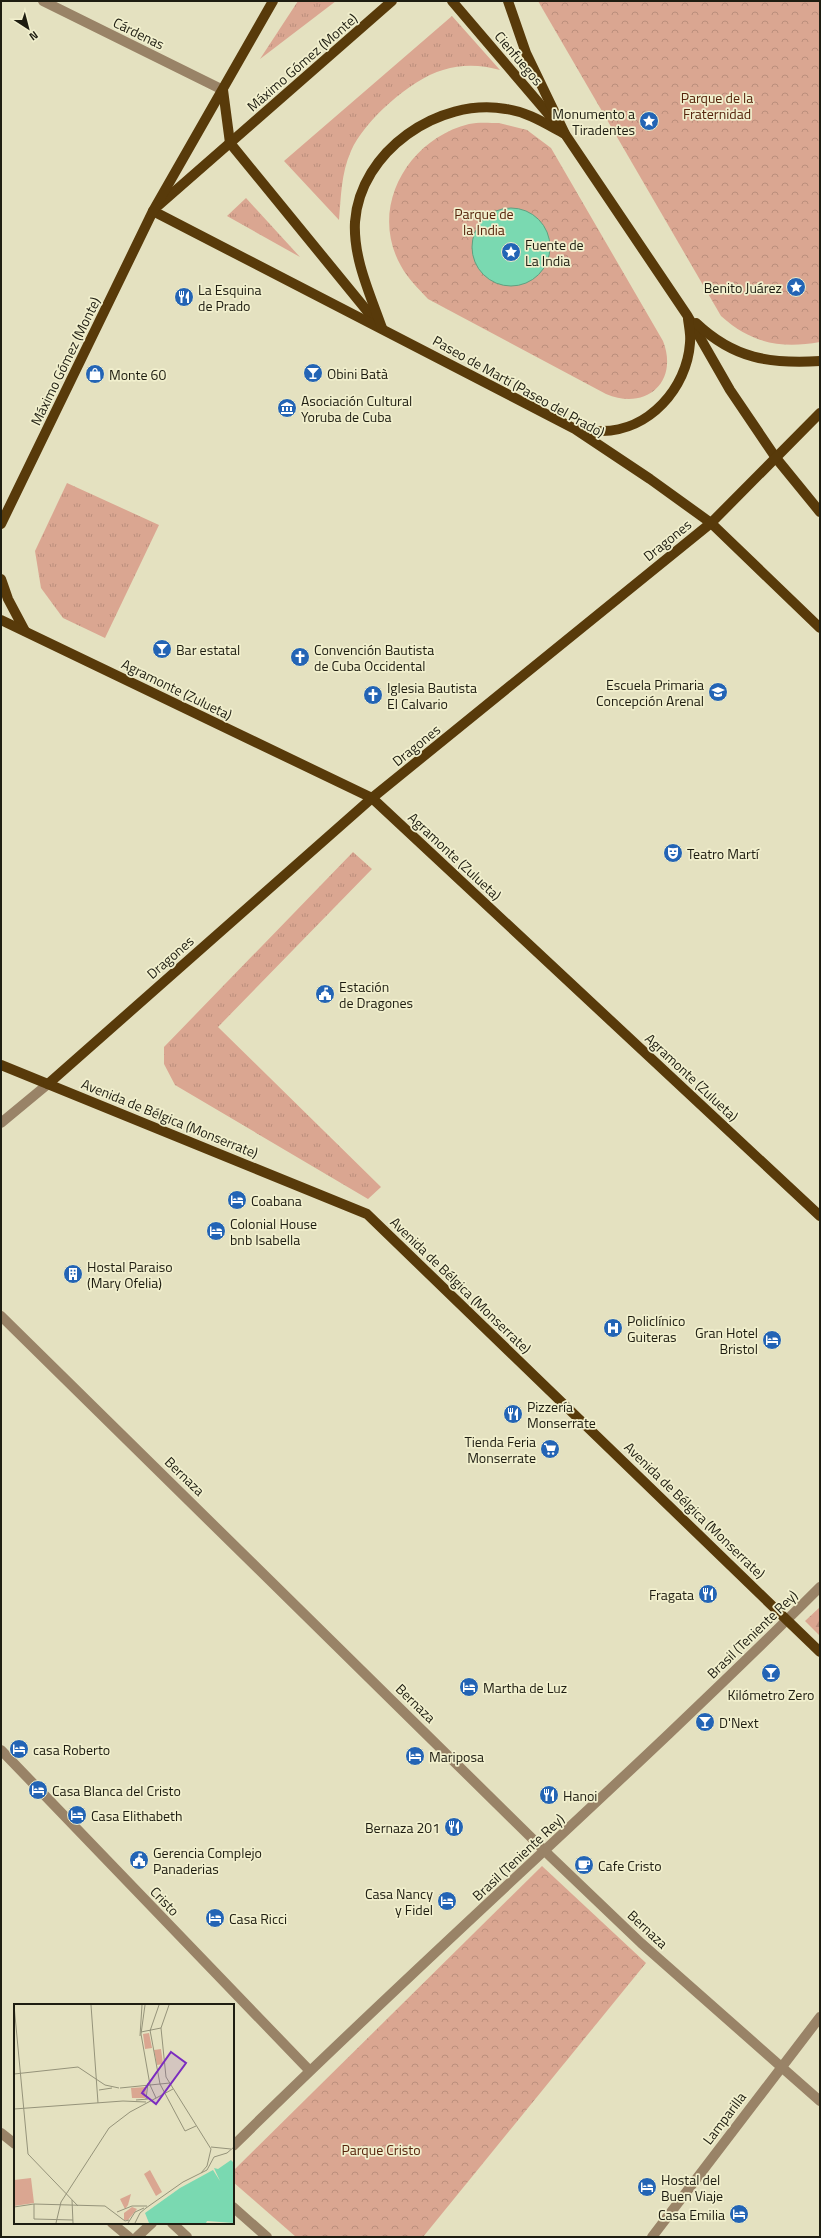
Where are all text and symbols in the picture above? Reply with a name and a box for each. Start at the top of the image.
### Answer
north arrow [8,8,48,48]
street label: Máximo Gómez (Monte) [242,8,362,116]
street label: Cárdenas [110,12,168,54]
street label: Cienfuegos [490,26,548,90]
text: N [26,27,42,45]
park label: Parque de la Fraternidad [681,87,753,124]
place label: Monumento a Tiradentes [552,103,635,140]
place icon: Monumento a Tiradentes [638,110,660,132]
park label: Parque de la India [454,203,514,240]
place label: Fuente de La India [525,234,584,271]
place icon: Fuente de La India [500,241,522,263]
place icon: Benito Juárez [785,276,807,298]
place label: Benito Juárez [704,277,782,298]
place label: La Esquina de Prado [198,279,261,316]
restaurant icon: La Esquina de Prado [173,286,195,308]
street label: Máximo Gómez (Monte) [25,293,105,429]
street label: Paseo de Martí (Paseo del Prado) [429,330,609,442]
bar icon: Obini Batà [302,362,324,384]
shop icon: Monte 60 [84,363,106,385]
place label: Obini Batà [327,363,388,384]
place label: Monte 60 [109,364,166,385]
place label: Asociación Cultural Yoruba de Cuba [301,390,412,427]
museum icon: Asociación Cultural Yoruba de Cuba [276,397,298,419]
street label: Dragones [638,514,696,566]
bar icon: Bar estatal [151,638,173,660]
place label: Bar estatal [176,639,240,660]
place label: Convención Bautista de Cuba Occidental [314,639,434,676]
church icon: Convención Bautista de Cuba Occidental [289,646,311,668]
street label: Agramonte (Zulueta) [118,653,236,725]
place label: Escuela Primaria Concepción Arenal [596,674,704,711]
place label: Iglesia Bautista El Calvario [387,677,477,714]
school or university icon: Escuela Primaria Concepción Arenal [707,681,729,703]
church icon: Iglesia Bautista El Calvario [362,684,384,706]
street label: Dragones [387,719,445,771]
street label: Agramonte (Zulueta) [404,807,506,905]
theatre icon: Teatro Martí [662,842,684,864]
place label: Teatro Martí [687,843,760,864]
street label: Dragones [142,931,198,983]
place label: Estación de Dragones [339,976,413,1013]
public building icon: Estación de Dragones [314,983,336,1005]
street label: Agramonte (Zulueta) [641,1028,743,1126]
street label: Avenida de Bélgica (Monserrate) [78,1073,262,1163]
hotel icon: Coabana [226,1189,248,1211]
place label: Coabana [251,1190,302,1211]
street label: Avenida de Bélgica (Monserrate) [386,1212,536,1358]
place label: Colonial House bnb Isabella [230,1213,317,1250]
hotel icon: Colonial House bnb Isabella [205,1220,227,1242]
place label: Hostal Paraiso (Mary Ofelia) [87,1256,173,1293]
building icon: Hostal Paraiso (Mary Ofelia) [62,1263,84,1285]
place label: Policlínico Guiteras [627,1310,685,1347]
hospital icon: Policlínico Guiteras [602,1317,624,1339]
place label: Gran Hotel Bristol [695,1322,758,1359]
hotel icon: Gran Hotel Bristol [761,1329,783,1351]
place label: Pizzería Monserrate [527,1396,596,1433]
restaurant icon: Pizzería Monserrate [502,1403,524,1425]
place label: Tienda Feria Monserrate [464,1431,536,1468]
street label: Avenida de Bélgica (Monserrate) [620,1437,770,1583]
supermarket icon: Tienda Feria Monserrate [539,1438,561,1460]
street label: Bernaza [160,1452,210,1500]
restaurant icon: Fragata [697,1583,719,1605]
place label: Fragata [649,1584,694,1605]
street label: Brasil (Teniente Rey) [702,1585,802,1683]
bar icon: Kilómetro Zero [760,1662,782,1684]
hotel icon: Martha de Luz [458,1676,480,1698]
place label: Martha de Luz [483,1677,567,1698]
street label: Bernaza [391,1679,441,1727]
place label: Kilómetro Zero [727,1684,815,1705]
bar icon: D'Next [694,1711,716,1733]
place label: D'Next [719,1712,759,1733]
hotel icon: casa Roberto [8,1738,30,1760]
place label: casa Roberto [33,1739,110,1760]
hotel icon: Mariposa [404,1745,426,1767]
place label: Mariposa [429,1746,484,1767]
hotel icon: Casa Blanca del Cristo [27,1779,49,1801]
place label: Casa Blanca del Cristo [52,1780,181,1801]
restaurant icon: Hanoi [538,1784,560,1806]
place label: Hanoi [563,1785,597,1806]
hotel icon: Casa Elithabeth [66,1804,88,1826]
place label: Casa Elithabeth [91,1805,183,1826]
street label: Brasil (Teniente Rey) [467,1809,569,1905]
restaurant icon: Bernaza 201 [443,1816,465,1838]
place label: Bernaza 201 [365,1817,440,1838]
place label: Gerencia Complejo Panaderias [153,1842,262,1879]
public building icon: Gerencia Complejo Panaderias [128,1849,150,1871]
cafe icon: Cafe Cristo [573,1854,595,1876]
place label: Cafe Cristo [598,1855,662,1876]
street label: Cristo [146,1881,184,1921]
place label: Casa Nancy y Fidel [365,1883,433,1920]
hotel icon: Casa Nancy y Fidel [436,1890,458,1912]
street label: Bernaza [623,1905,673,1953]
hotel icon: Casa Ricci [204,1907,226,1929]
place label: Casa Ricci [229,1908,287,1929]
inset map [14,2004,234,2224]
street label: Lamparilla [697,2087,751,2149]
park label: Parque Cristo [341,2139,421,2160]
place label: Hostal del Buen Viaje [661,2169,723,2206]
hotel icon: Hostal del Buen Viaje [636,2176,658,2198]
hotel icon: Casa Emilia [728,2203,750,2225]
place label: Casa Emilia [658,2204,725,2225]

